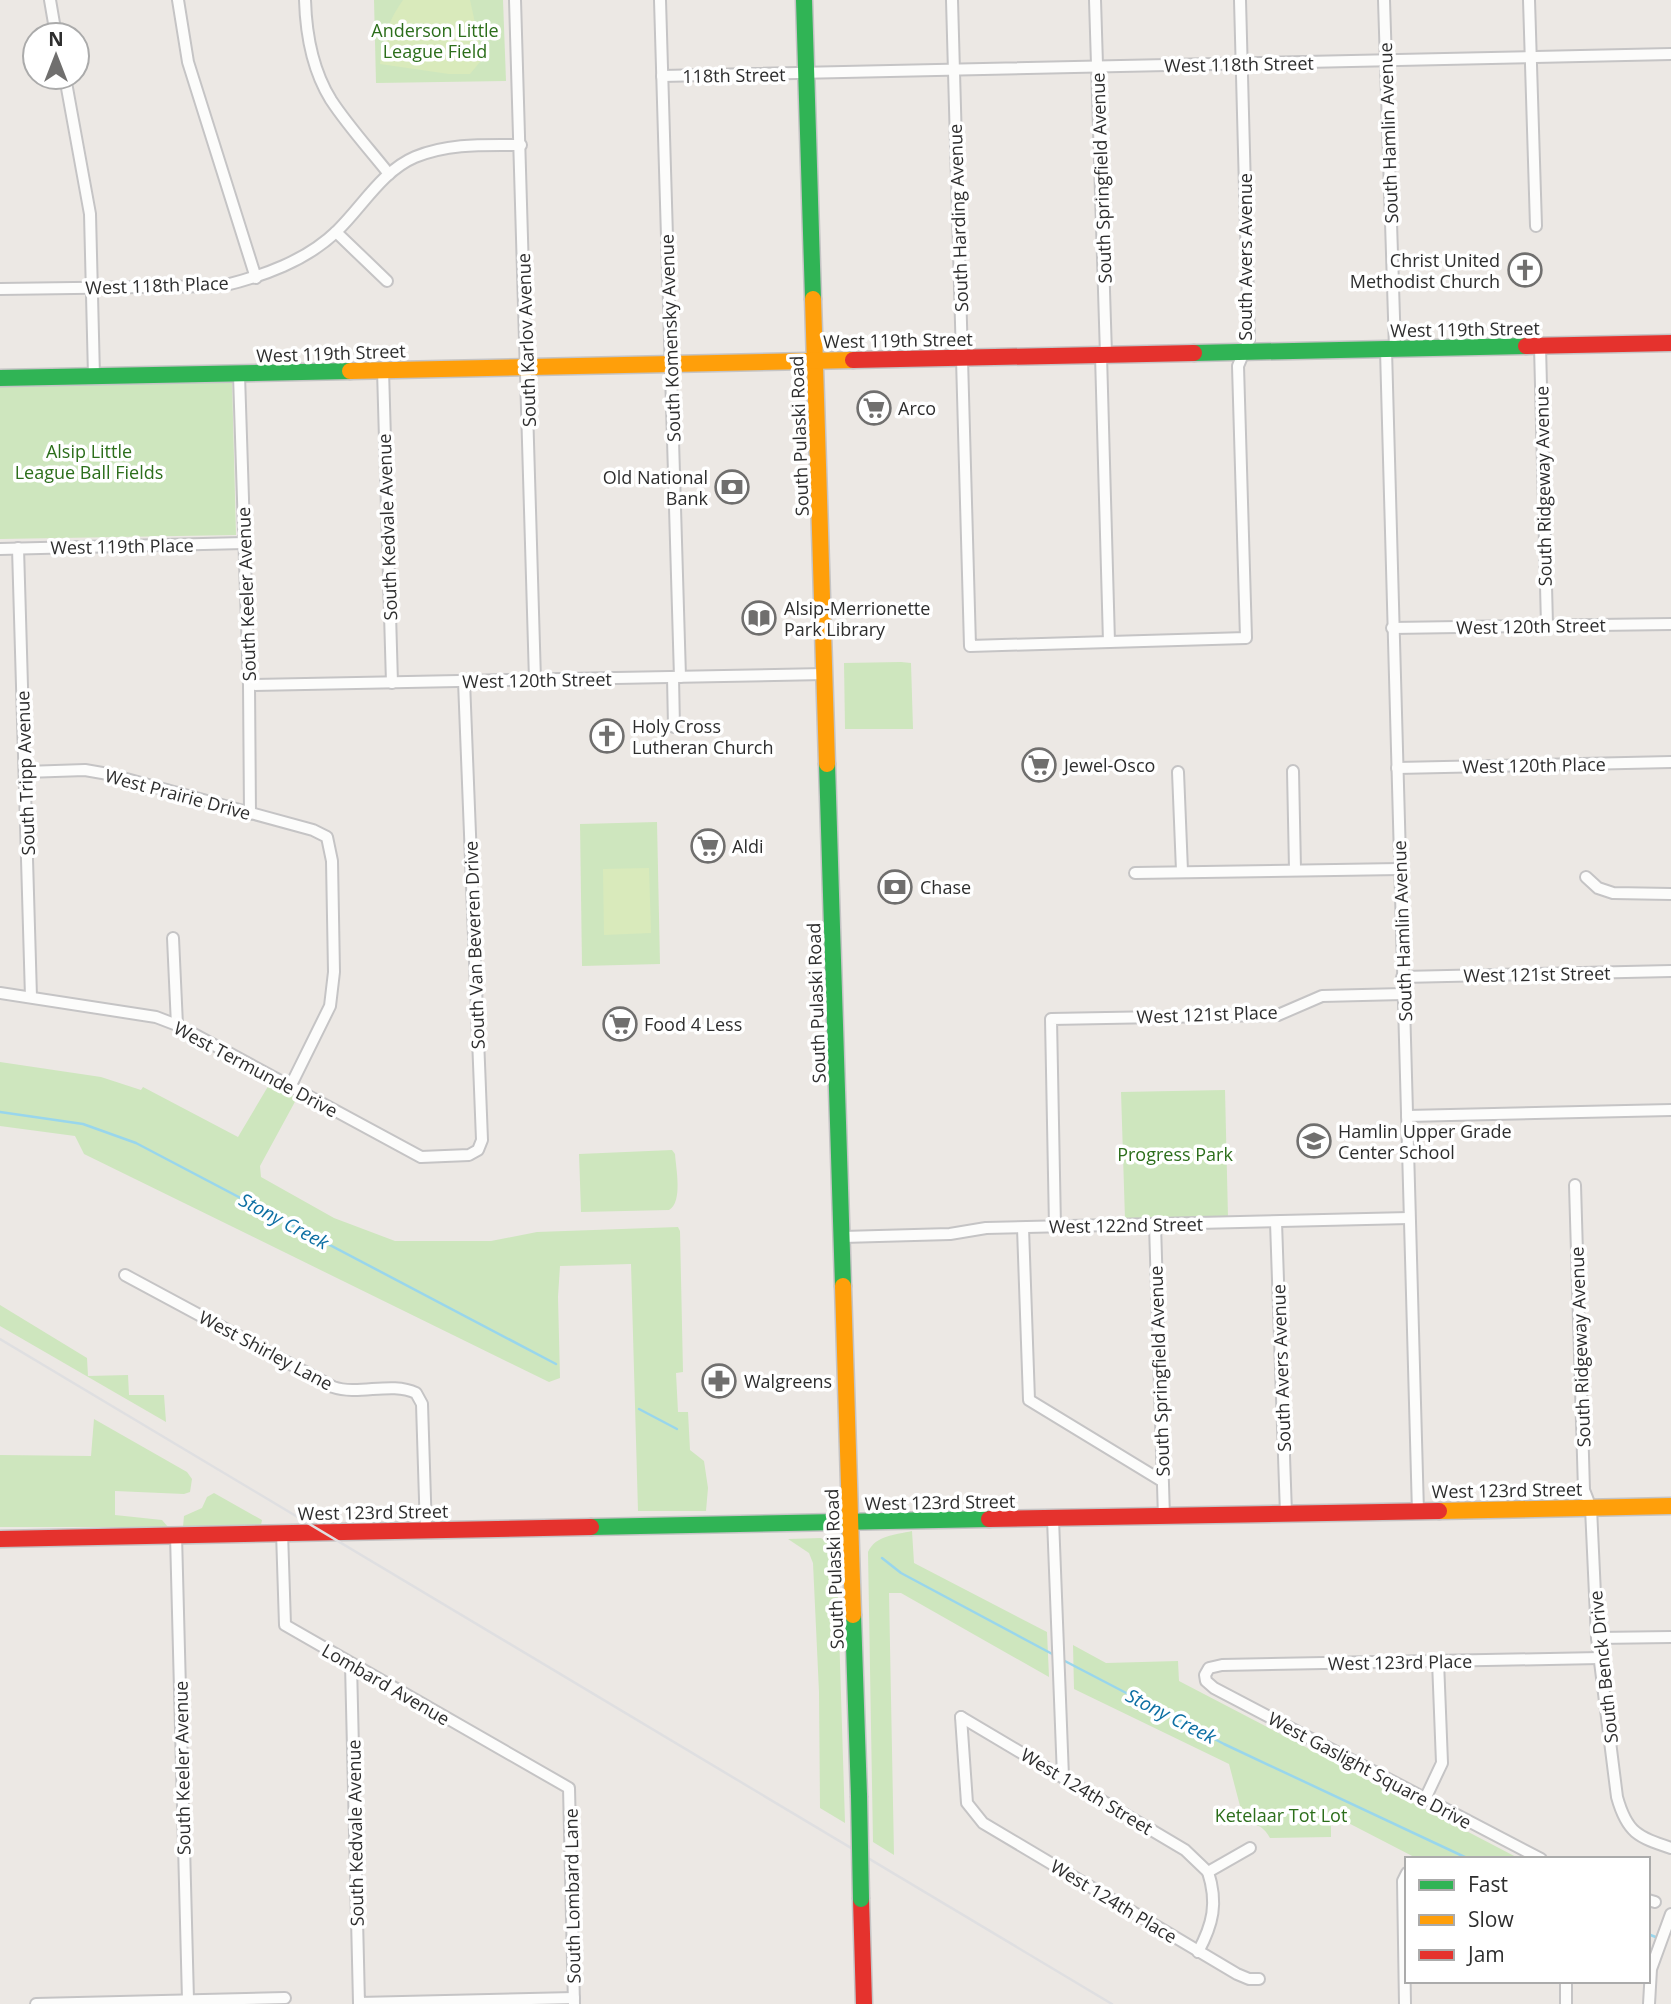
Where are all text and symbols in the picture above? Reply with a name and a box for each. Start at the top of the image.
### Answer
park label: Anderson Little League Field [371,18,499,63]
north arrow [21,21,91,91]
text: N [48,26,64,52]
street label: South Hamlin Avenue [1373,42,1403,224]
street label: West 118th Street [1164,51,1314,77]
street label: 118th Street [682,62,786,88]
street label: South Springfield Avenue [1085,72,1117,284]
street label: South Harding Avenue [943,124,973,312]
street label: South Avers Avenue [1233,173,1257,341]
street label: South Komensky Avenue [654,234,686,442]
place label: Christ United Methodist Church [1350,248,1500,293]
church icon: Christ United Methodist Church [1506,251,1544,289]
street label: South Karlov Avenue [511,253,541,427]
street label: West 118th Place [85,271,229,299]
street label: West 119th Street [1390,316,1540,342]
street label: West 119th Street [823,327,973,353]
street label: West 119th Street [256,338,406,368]
street label: South Pulaski Road [784,355,814,517]
street label: South Ridgeway Avenue [1529,385,1557,587]
supermarket icon: Arco [855,389,893,427]
place label: Arco [898,396,936,420]
street label: South Kedvale Avenue [372,433,402,621]
park label: Alsip Little League Ball Fields [15,439,163,484]
place label: Old National Bank [603,465,709,510]
bank icon: Old National Bank [713,468,751,506]
street label: South Keeler Avenue [231,506,261,682]
street label: West 119th Place [50,533,194,559]
place label: Alsip-Merrionette Park Library [784,596,930,641]
library icon: Alsip-Merrionette Park Library [740,599,778,637]
street label: West 120th Street [1456,613,1606,639]
street label: West 120th Street [462,667,612,693]
street label: South Tripp Avenue [10,690,40,856]
place label: Holy Cross Lutheran Church [632,714,774,759]
church icon: Holy Cross Lutheran Church [588,717,626,755]
supermarket icon: Jewel-Osco [1020,746,1058,784]
street label: West 120th Place [1462,752,1606,778]
place label: Jewel-Osco [1062,753,1155,777]
street label: West Prairie Drive [103,763,253,825]
supermarket icon: Aldi [689,827,727,865]
place label: Aldi [732,834,763,858]
street label: South Van Beveren Drive [458,840,490,1050]
street label: South Hamlin Avenue [1387,840,1417,1022]
bank icon: Chase [876,868,914,906]
place label: Chase [920,875,971,899]
street label: South Pulaski Road [801,922,831,1084]
street label: West 121st Street [1463,961,1611,987]
street label: West 121st Place [1136,1000,1278,1028]
supermarket icon: Food 4 Less [601,1005,639,1043]
place label: Food 4 Less [644,1012,742,1036]
street label: West Termunde Drive [170,1016,342,1122]
place label: Hamlin Upper Grade Center School [1338,1119,1512,1164]
school or university icon: Hamlin Upper Grade Center School [1295,1122,1333,1160]
park label: Progress Park [1117,1142,1233,1166]
water label: Stony Creek [235,1187,334,1256]
street label: West 122nd Street [1049,1212,1203,1238]
street label: South Ridgeway Avenue [1565,1246,1595,1448]
street label: South Springfield Avenue [1143,1265,1175,1477]
street label: South Avers Avenue [1266,1284,1296,1452]
street label: West Shirley Lane [195,1305,337,1395]
pharmacy icon: Walgreens [700,1362,738,1400]
place label: Walgreens [744,1369,832,1393]
street label: West 123rd Street [1432,1477,1582,1503]
street label: South Pulaski Road [819,1488,849,1650]
street label: West 123rd Street [865,1489,1015,1515]
street label: West 123rd Street [298,1499,448,1525]
street label: South Benck Drive [1583,1589,1623,1745]
street label: Lombard Avenue [318,1638,454,1730]
street label: West 123rd Place [1328,1649,1472,1675]
street label: South Keeler Avenue [168,1681,196,1855]
water label: Stony Creek [1121,1682,1221,1750]
street label: West Gaslight Square Drive [1264,1706,1476,1834]
street label: South Kedvale Avenue [341,1739,369,1927]
street label: West 124th Street [1017,1742,1157,1840]
park label: Ketelaar Tot Lot [1215,1803,1347,1827]
street label: South Lombard Lane [558,1808,586,1984]
street label: West 124th Place [1046,1854,1182,1948]
legend [1405,1857,1650,1983]
text: Fast [1468,1870,1508,1898]
text: Slow [1468,1905,1514,1933]
text: Jam [1466,1940,1505,1968]

